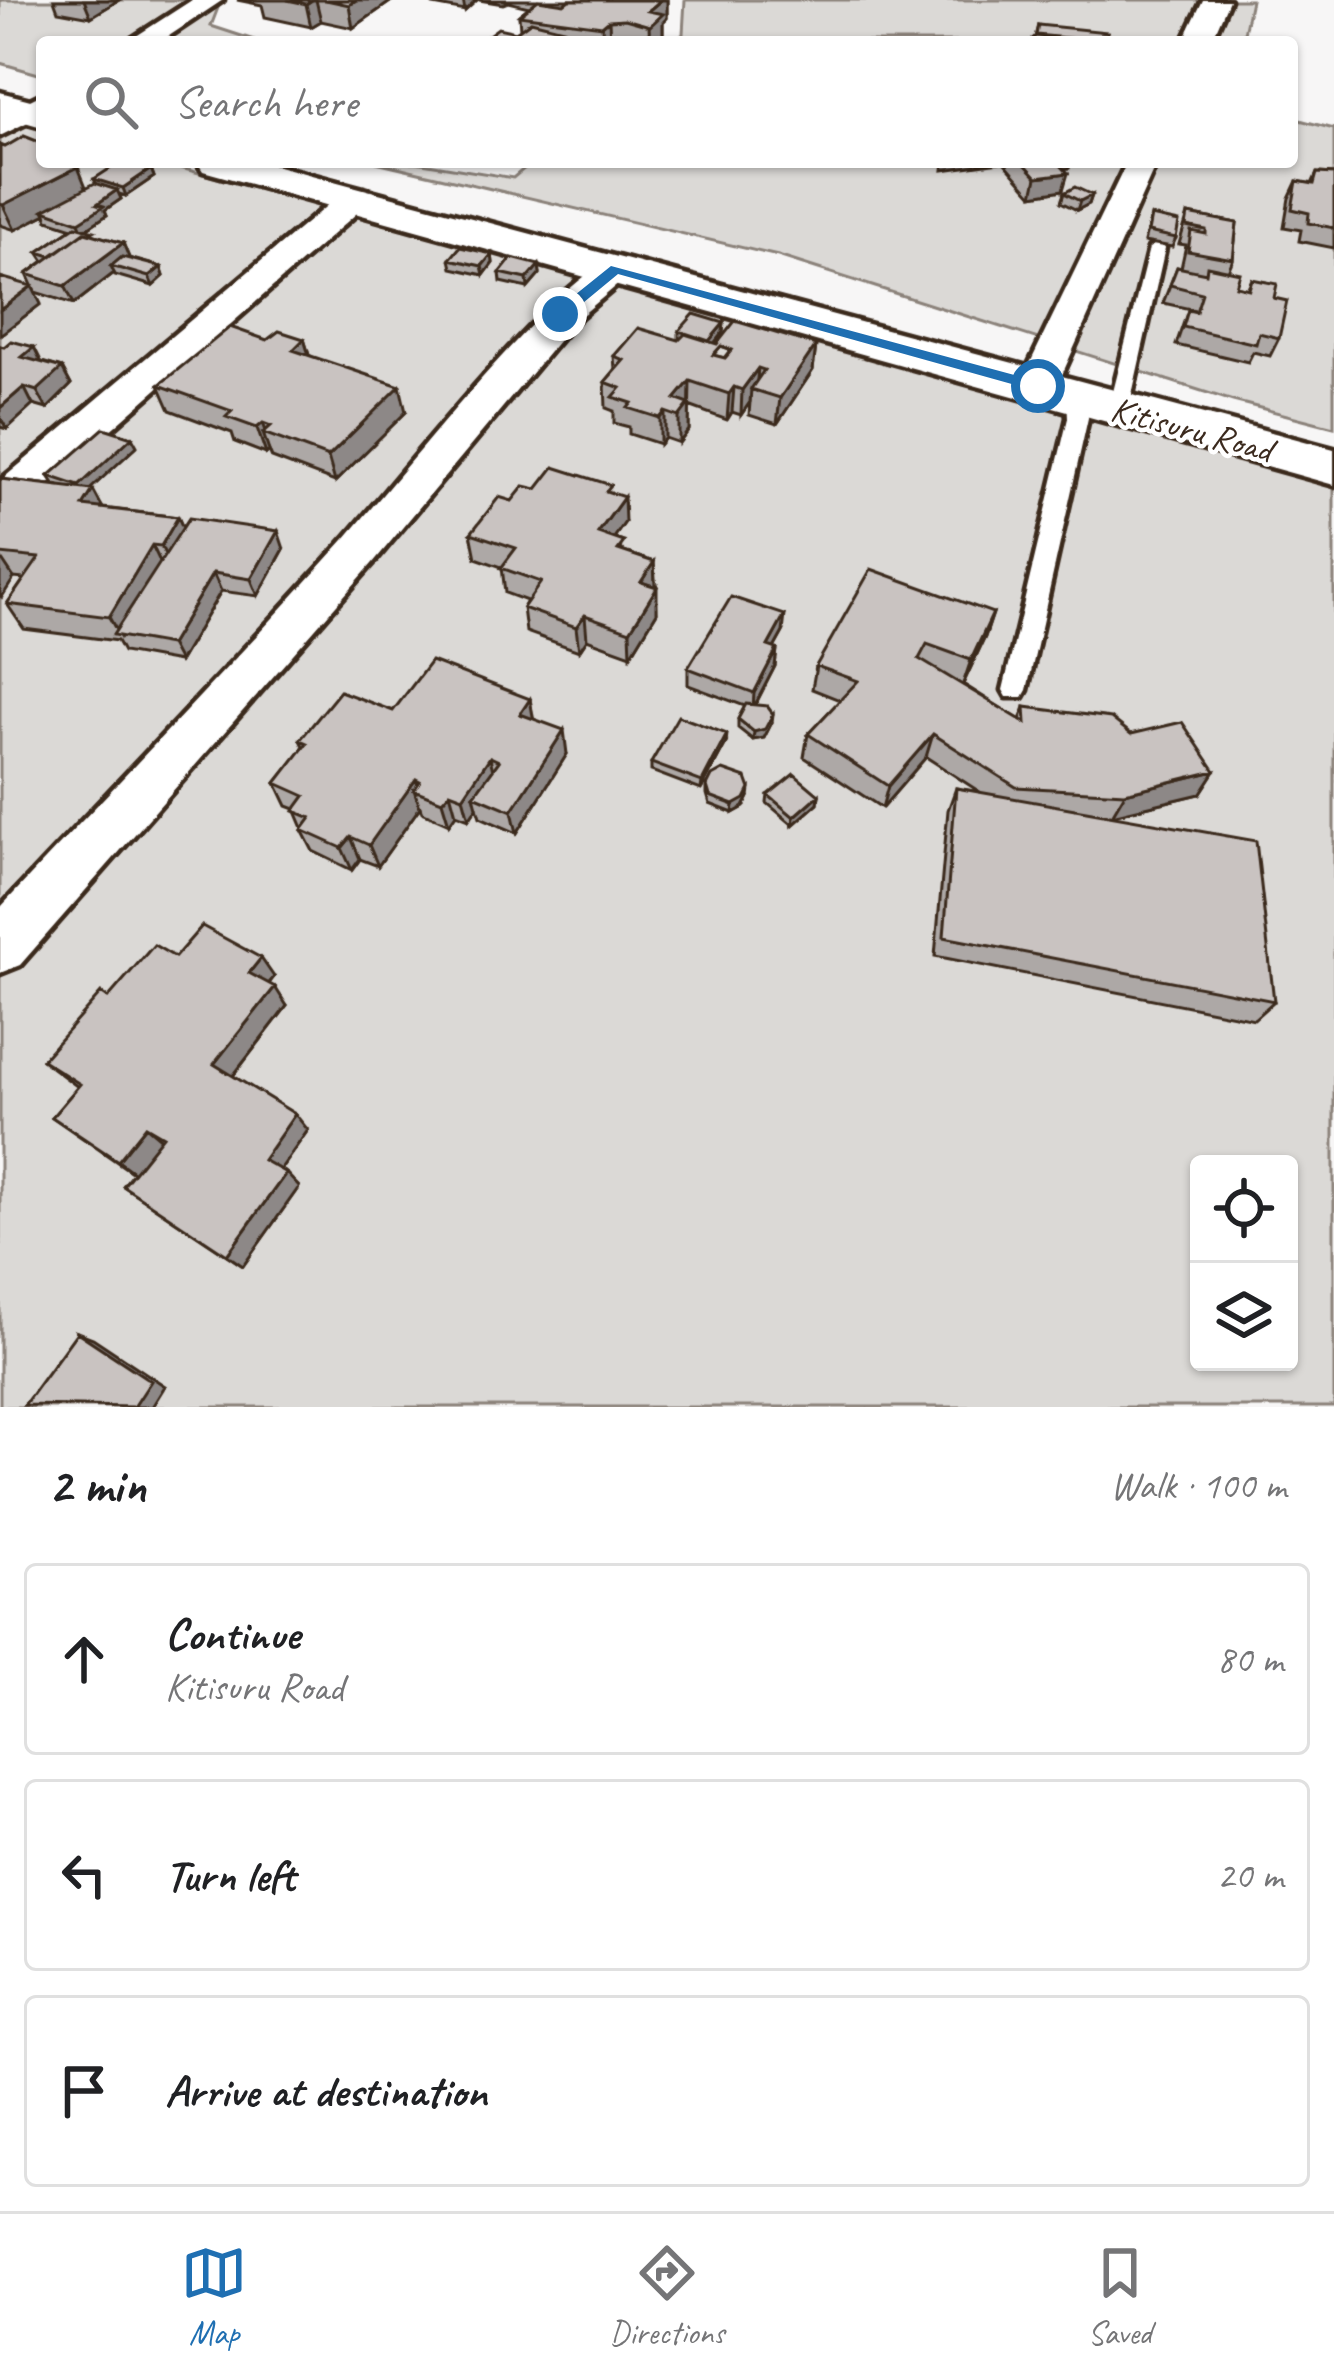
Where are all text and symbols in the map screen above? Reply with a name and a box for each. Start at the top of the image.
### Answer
search box [36,36,1298,168]
icon: search [78,69,144,135]
text: Search here [174,74,357,131]
route end [533,287,587,341]
route start [1011,359,1065,413]
street label: Kitisuru Road [1106,385,1283,474]
map controls [1190,1155,1298,1371]
button: locate [1190,1155,1298,1263]
button: layers [1190,1263,1298,1371]
text: 2 min [48,1453,146,1517]
text: Walk · 100 m [1110,1461,1286,1510]
text: Continue [165,1606,299,1663]
icon: ahead [51,1626,117,1692]
text: 80 m [1217,1635,1283,1684]
text: Kitisuru Road [165,1663,344,1712]
icon: left [51,1842,117,1908]
text: Turn left [165,1847,295,1904]
text: 20 m [1217,1851,1283,1900]
icon: arrive [51,2058,117,2124]
text: Arrive at destination [165,2063,487,2120]
tab: Map [181,2240,247,2354]
tab: Directions [610,2240,724,2354]
tab: Saved [1087,2240,1153,2354]

